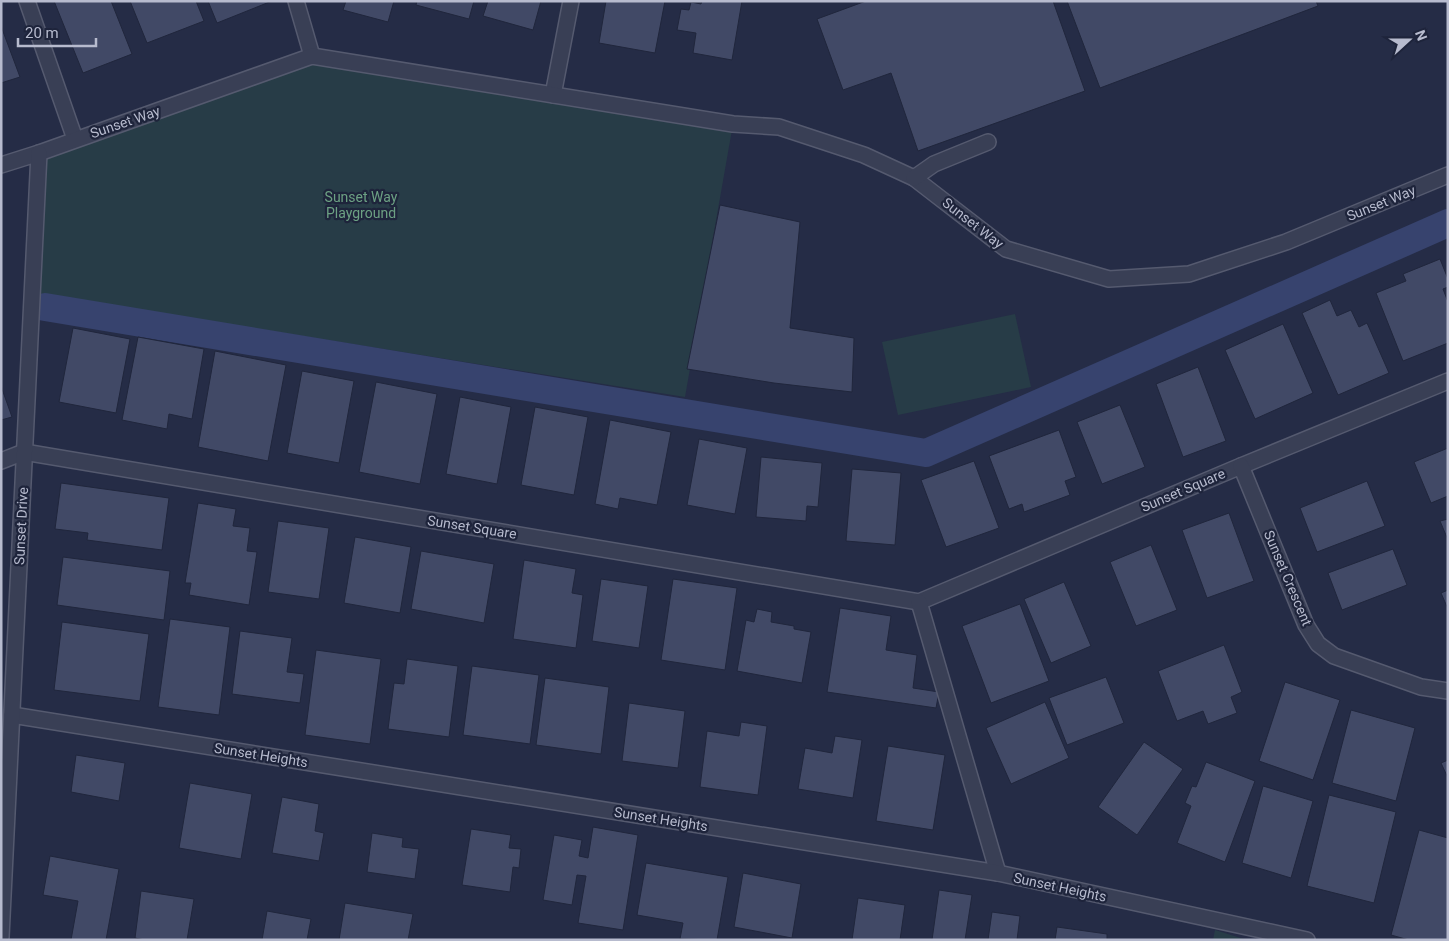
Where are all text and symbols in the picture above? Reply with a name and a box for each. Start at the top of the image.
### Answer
scale bar [18,15,95,47]
north arrow [1384,15,1434,65]
text: 20 m [25,24,59,42]
text: N [1412,28,1430,43]
street label: Sunset Way [88,102,162,141]
street label: Sunset Way [1344,182,1418,224]
park label: Sunset Way Playground [325,189,398,221]
street label: Sunset Way [939,194,1007,252]
street label: Sunset Square [1138,465,1228,515]
street label: Sunset Drive [11,487,31,565]
street label: Sunset Square [426,512,518,542]
street label: Sunset Crescent [1261,528,1315,628]
street label: Sunset Heights [213,740,309,770]
street label: Sunset Heights [613,804,709,834]
street label: Sunset Heights [1012,869,1108,905]

